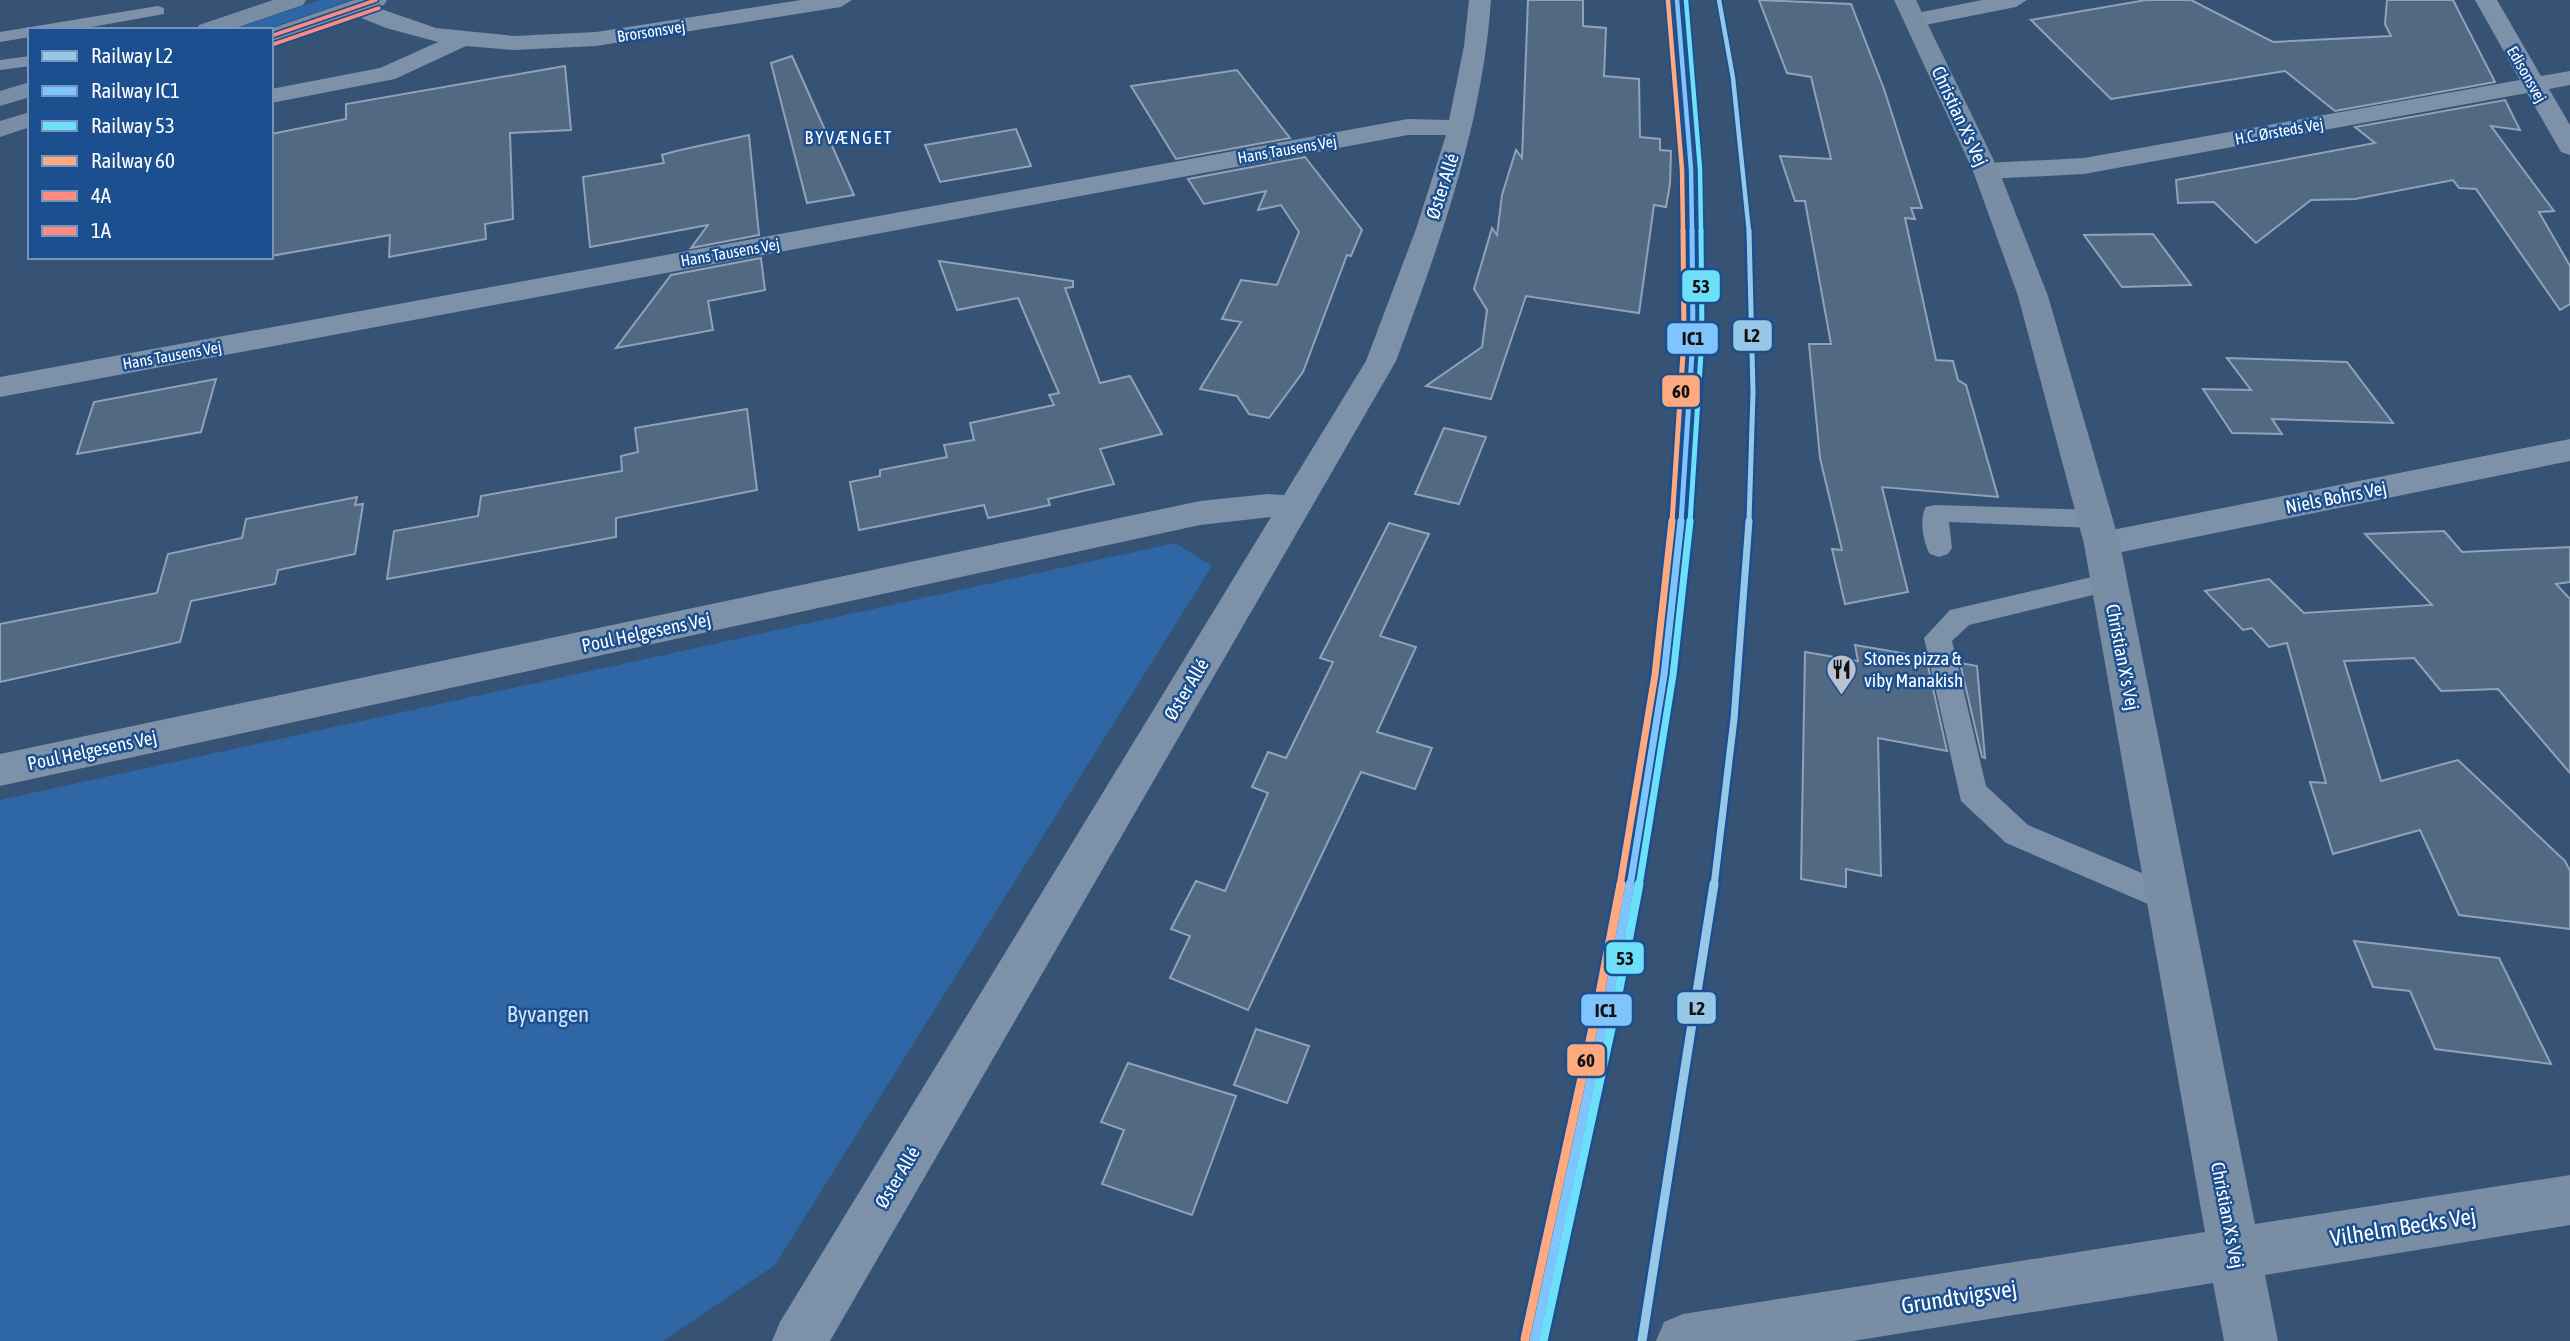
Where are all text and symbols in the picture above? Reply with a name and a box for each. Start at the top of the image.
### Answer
street label: Brorsonsvej [616,17,686,46]
legend [28,28,273,259]
text: Railway L2 [91,43,173,67]
street label: Edisonsvej [2503,43,2550,106]
street label: Christian X's Vej [1927,63,1993,169]
text: Railway IC1 [91,78,180,102]
text: Railway 53 [91,113,175,137]
street label: H.C. Ørsteds Vej [2233,114,2325,149]
district label: BYVÆNGET [805,127,893,148]
street label: Hans Tausens Vej [1236,131,1338,168]
text: Railway 60 [91,148,175,172]
street label: Øster Allé [1421,150,1463,222]
text: 4A [91,183,112,207]
text: 1A [91,218,112,242]
street label: Hans Tausens Vej [679,234,781,271]
line badge: 53 [1681,269,1721,303]
text: 53 [1692,275,1710,297]
line badge: L2 [1732,319,1773,352]
line badge: IC1 [1666,322,1719,355]
text: L2 [1744,324,1760,346]
text: IC1 [1682,327,1704,349]
street label: Hans Tausens Vej [121,337,223,374]
line badge: 60 [1661,374,1701,408]
text: 60 [1672,380,1690,402]
street label: Niels Bohrs Vej [2284,476,2388,518]
street label: Christian X's Vej [2102,602,2144,712]
street label: Poul Helgesens Vej [579,608,713,656]
place label: Stones pizza & viby Manakish [1864,647,1963,691]
restaurant icon: Stones pizza & viby Manakish [1824,652,1858,696]
street label: Øster Allé [1159,654,1213,724]
street label: Poul Helgesens Vej [25,726,159,774]
line badge: 53 [1605,941,1645,975]
text: 53 [1616,947,1634,969]
line badge: L2 [1676,991,1717,1025]
line badge: IC1 [1580,993,1633,1027]
text: L2 [1689,997,1705,1019]
text: IC1 [1595,999,1617,1021]
park label: Byvangen [507,1001,589,1027]
line badge: 60 [1566,1043,1606,1077]
text: 60 [1577,1049,1595,1071]
street label: Øster Allé [870,1142,924,1212]
street label: Christian X's Vej [2207,1160,2249,1270]
street label: Vilhelm Becks Vej [2328,1203,2478,1251]
street label: Grundtvigsvej [1899,1275,2019,1319]

